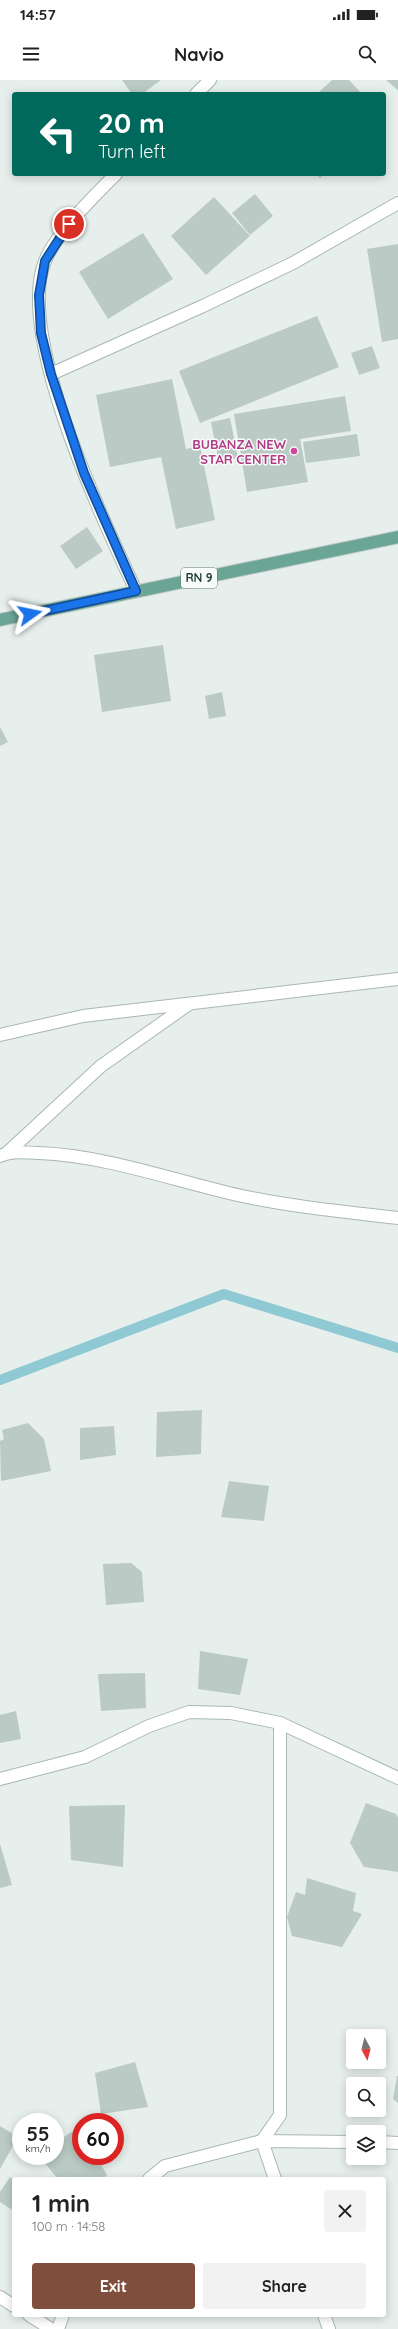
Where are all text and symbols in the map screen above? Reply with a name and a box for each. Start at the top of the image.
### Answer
text: 14:57 [20,5,56,24]
icon: menu [20,43,42,65]
text: Navio [174,43,224,66]
icon: search [356,43,378,65]
text: 20 m [98,105,165,140]
icon: left [32,108,84,160]
text: Turn left [98,140,166,163]
pin [52,207,86,241]
icon: arrive [58,213,80,235]
place label: BUBANZA NEW STAR CENTER [192,436,287,467]
marker: BUBANZA NEW STAR CENTER [289,446,299,456]
road number: RN 9 [181,568,217,588]
position arrow [9,593,51,635]
north arrow [346,2029,386,2069]
map controls [346,2029,386,2165]
button: search [346,2077,386,2117]
speed limit sign: 60 [72,2113,124,2165]
text: 55 [26,2121,50,2146]
button: layers [346,2125,386,2165]
text: km/h [25,2142,51,2155]
text: 1 min [32,2188,90,2218]
button: close [324,2190,366,2232]
text: 100 m · 14:58 [32,2218,105,2234]
button: Exit [32,2263,195,2309]
button: Share [203,2263,366,2309]

